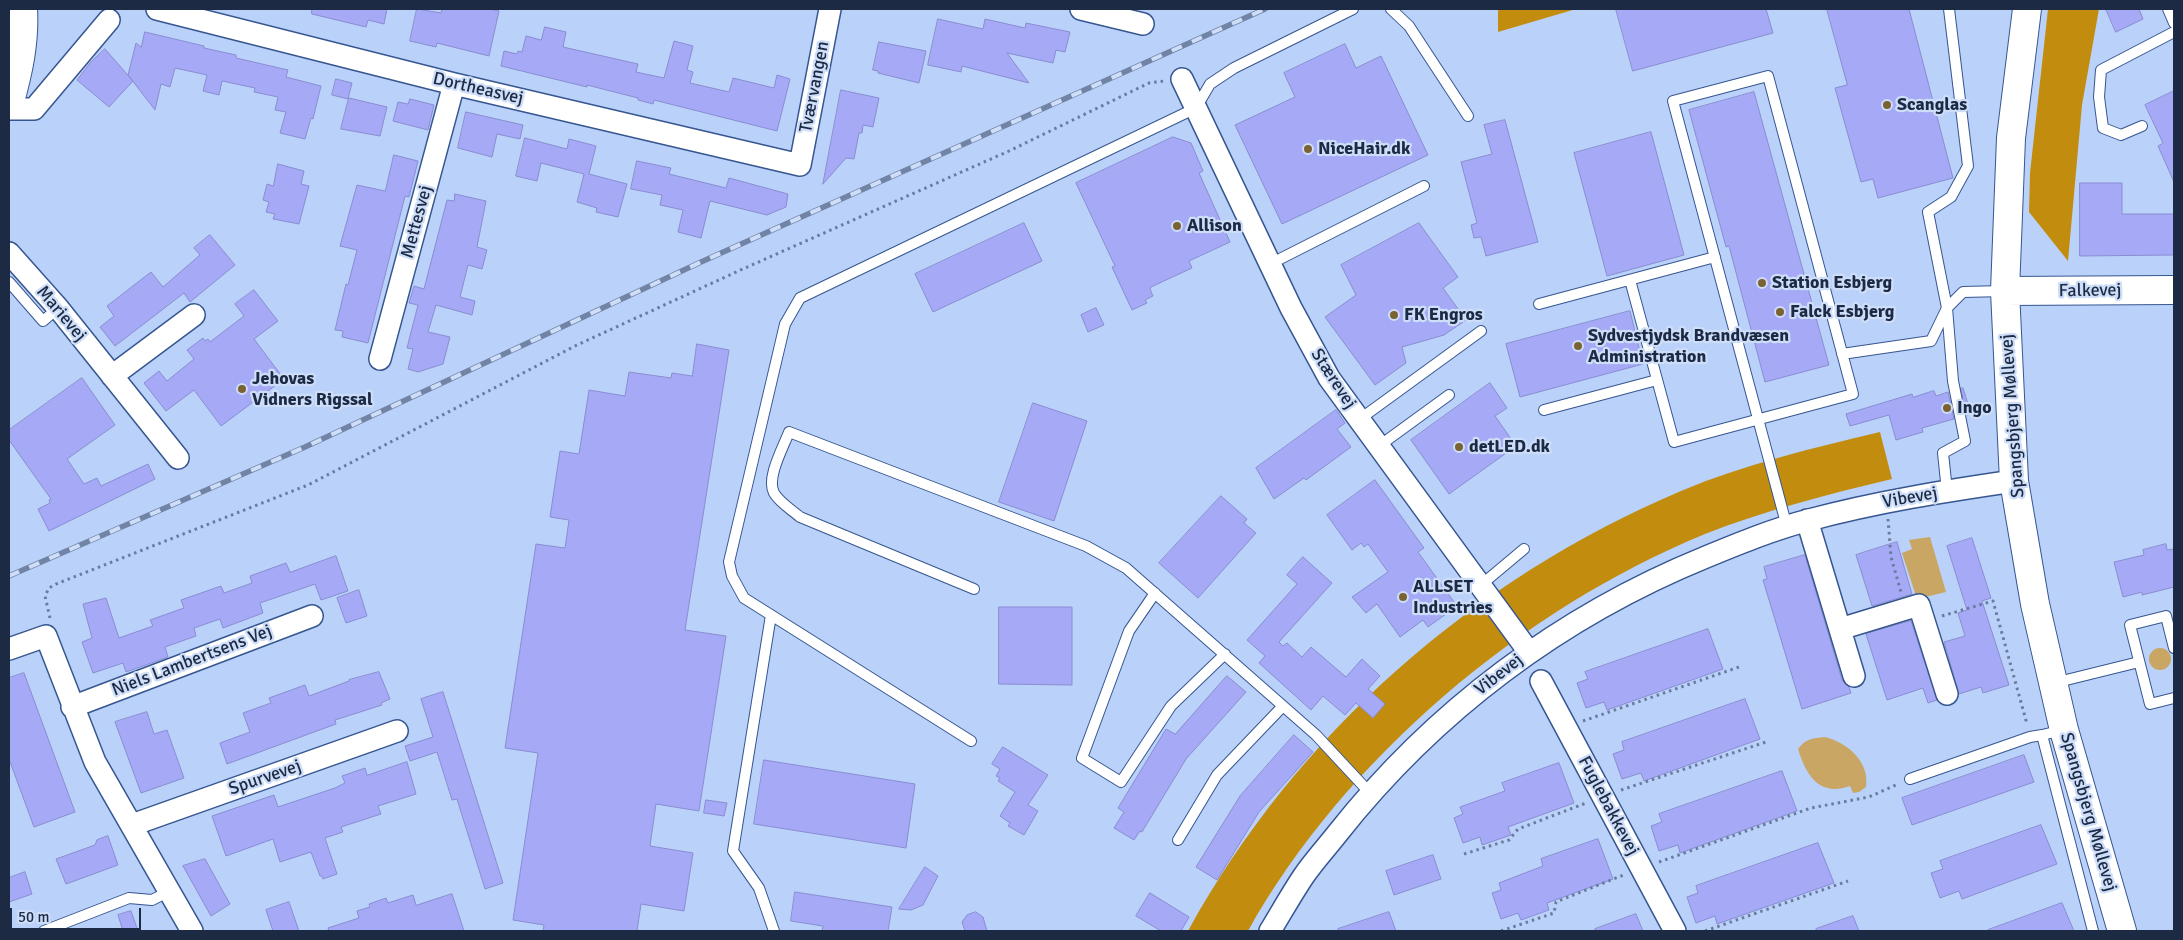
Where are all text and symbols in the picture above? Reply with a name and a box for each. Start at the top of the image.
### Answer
street label: Tværvangen [796,39,834,135]
street label: Dortheasvej [431,68,525,110]
place label: Scanglas [1897,94,1967,116]
marker: Scanglas [1881,99,1893,111]
place label: NiceHair.dk [1318,138,1410,160]
marker: NiceHair.dk [1302,143,1314,155]
street label: Mettesvej [397,183,437,261]
place label: Allison [1187,215,1242,237]
marker: Allison [1171,220,1183,232]
place label: Station Esbjerg [1772,272,1892,294]
marker: Station Esbjerg [1756,277,1768,289]
street label: Falkevej [2059,280,2121,302]
street label: Marievej [31,282,91,346]
place label: Falck Esbjerg [1790,301,1894,323]
place label: FK Engros [1404,304,1483,326]
marker: Falck Esbjerg [1774,306,1786,318]
marker: FK Engros [1388,309,1400,321]
place label: Sydvestjydsk Brandvæsen Administration [1588,325,1789,368]
street label: Spangsbjerg Møllevej [1997,333,2029,499]
marker: Sydvestjydsk Brandvæsen Administration [1572,340,1584,352]
street label: Stærevej [1306,345,1360,413]
place label: Jehovas Vidners Rigssal [252,368,373,410]
marker: Jehovas Vidners Rigssal [236,383,248,395]
place label: Ingo [1957,397,1992,419]
marker: Ingo [1941,402,1953,414]
place label: detLED.dk [1469,436,1550,458]
marker: detLED.dk [1453,441,1465,453]
street label: Vibevej [1881,483,1939,513]
place label: ALLSET Industries [1413,576,1493,618]
marker: ALLSET Industries [1397,591,1409,603]
street label: Niels Lambertsens Vej [109,621,275,701]
street label: Vibevej [1470,649,1528,701]
street label: Spangsbjerg Møllevej [2055,730,2121,894]
street label: Fuglebakkevej [1573,753,1643,859]
street label: Spurvevej [226,756,304,800]
scale bar [12,898,144,930]
text: 50 m [18,908,49,926]

